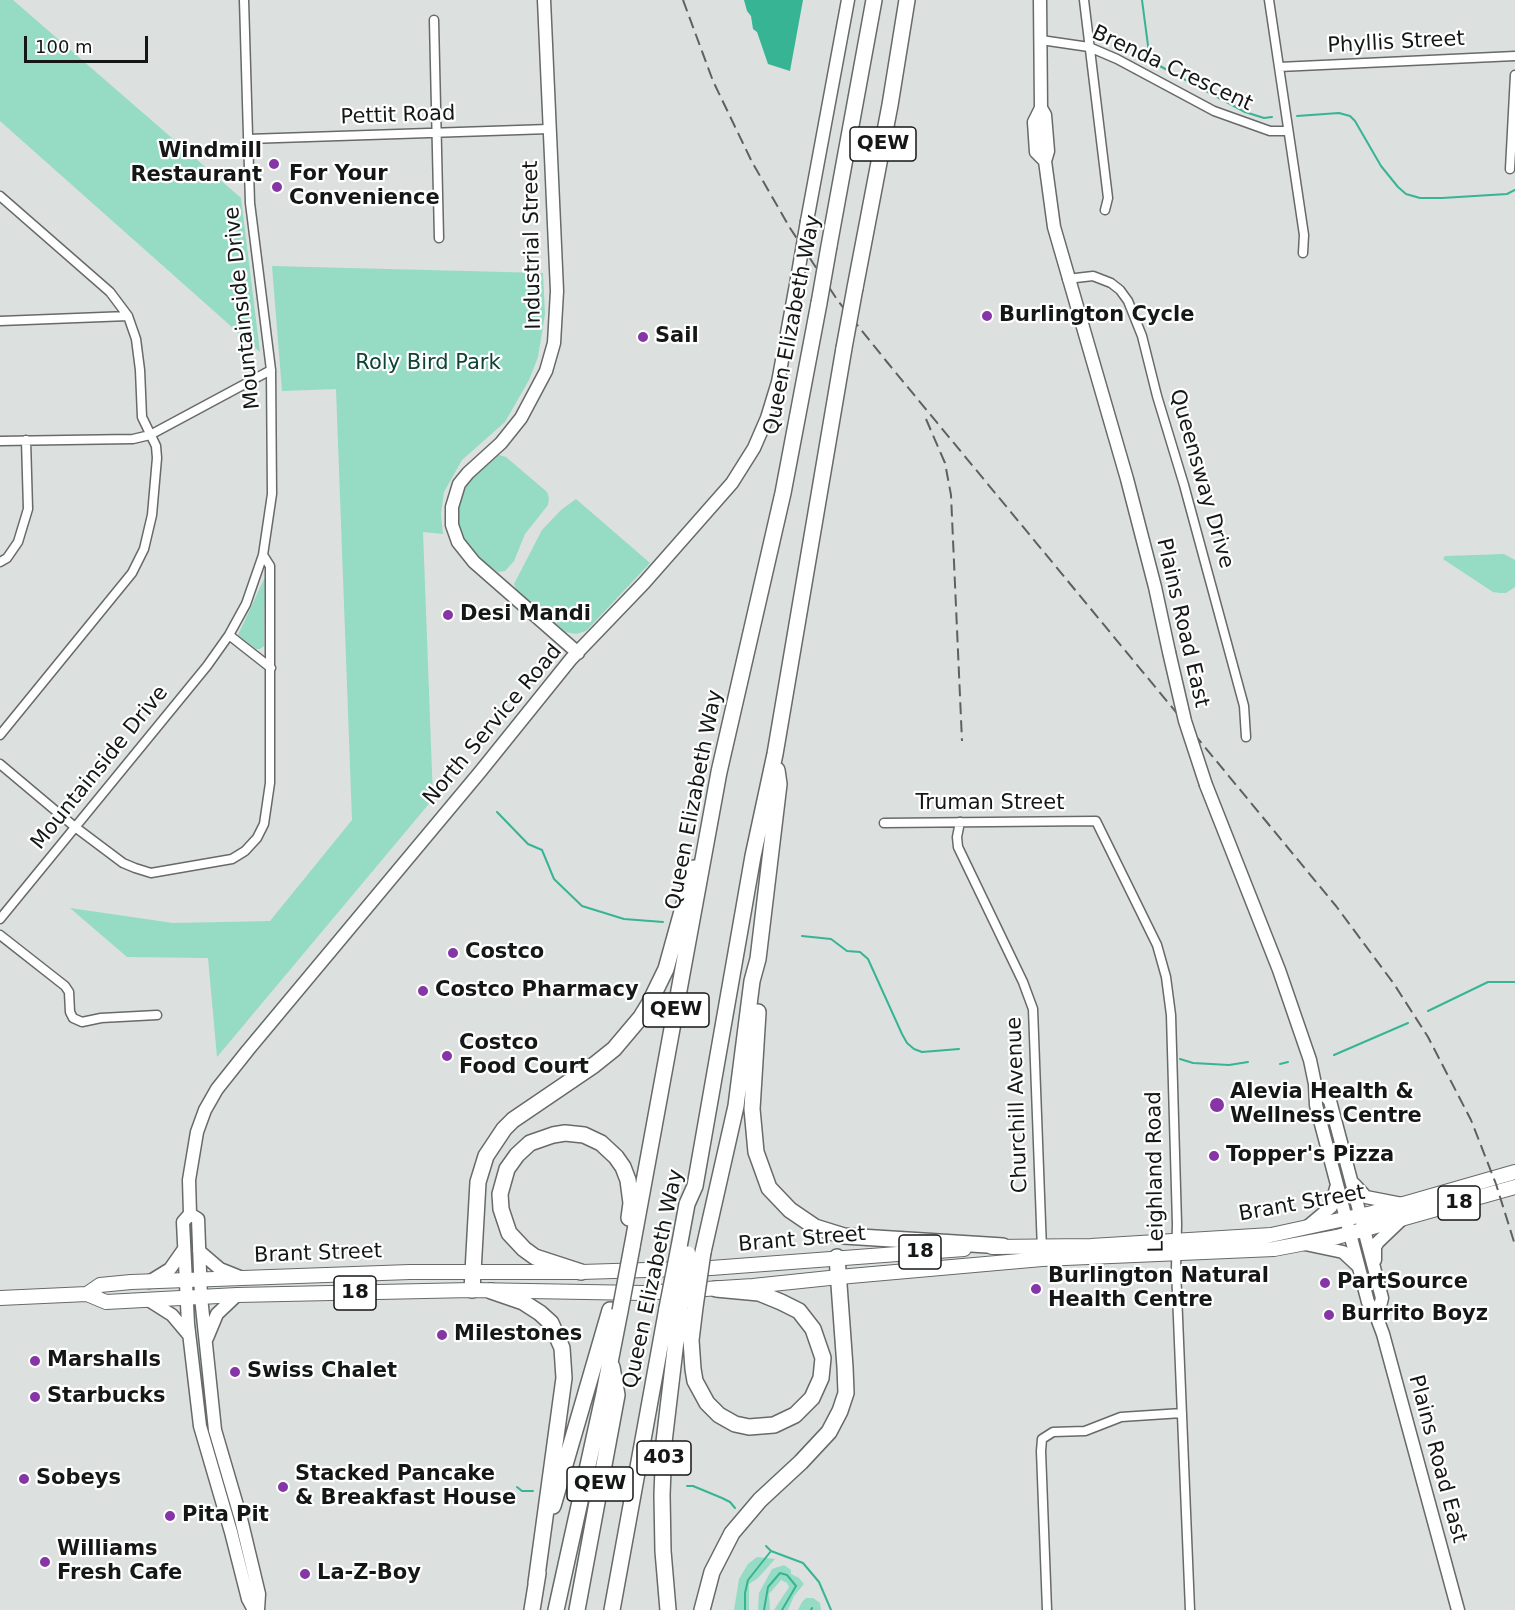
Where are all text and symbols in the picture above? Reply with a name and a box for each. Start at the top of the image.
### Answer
street label: Brenda Crescent [1088,21,1256,117]
scale bar [27,24,152,62]
street label: Phyllis Street [1327,27,1465,59]
text: 100 m [35,36,93,57]
street label: Pettit Road [340,101,456,131]
road number: QEW [850,127,916,161]
place label: Windmill Restaurant [130,139,262,189]
marker: Windmill Restaurant [267,157,281,171]
street label: Industrial Street [519,160,547,330]
place label: For Your Convenience [289,162,440,212]
marker: For Your Convenience [270,180,284,194]
street label: Mountainside Drive [220,205,266,411]
street label: Queen Elizabeth Way [759,213,827,437]
place label: Burlington Cycle [999,303,1194,329]
marker: Burlington Cycle [980,309,994,323]
place label: Sail [655,324,699,350]
marker: Sail [636,330,650,344]
park label: Roly Bird Park [355,351,501,377]
street label: Queensway Drive [1163,387,1239,571]
street label: Plains Road East [1150,536,1214,710]
place label: Desi Mandi [460,602,591,628]
marker: Desi Mandi [441,608,455,622]
street label: North Service Road [418,639,568,811]
street label: Mountainside Drive [26,681,174,855]
street label: Queen Elizabeth Way [661,688,729,912]
street label: Truman Street [916,791,1064,817]
place label: Costco [465,940,544,966]
marker: Costco [446,946,460,960]
place label: Costco Pharmacy [435,978,639,1004]
marker: Costco Pharmacy [416,984,430,998]
road number: QEW [643,993,709,1027]
street label: Churchill Avenue [1002,1016,1034,1194]
place label: Costco Food Court [459,1031,589,1081]
marker: Costco Food Court [440,1049,454,1063]
place label: Alevia Health & Wellness Centre [1230,1080,1422,1130]
street label: Leighland Road [1142,1091,1170,1253]
marker: Alevia Health & Wellness Centre [1208,1096,1226,1114]
place label: Topper's Pizza [1226,1143,1394,1169]
marker: Topper's Pizza [1207,1149,1221,1163]
street label: Queen Elizabeth Way [618,1167,690,1391]
street label: Brant Street [1237,1180,1367,1228]
road number: 18 [1438,1186,1480,1220]
street label: Brant Street [737,1222,867,1258]
road number: 18 [899,1235,941,1269]
street label: Brant Street [254,1239,382,1269]
place label: Burlington Natural Health Centre [1048,1264,1269,1314]
place label: PartSource [1337,1270,1468,1296]
road number: 18 [334,1276,376,1310]
marker: PartSource [1318,1276,1332,1290]
marker: Burlington Natural Health Centre [1029,1282,1043,1296]
place label: Burrito Boyz [1341,1302,1488,1328]
marker: Burrito Boyz [1322,1308,1336,1322]
place label: Milestones [454,1322,582,1348]
marker: Milestones [435,1328,449,1342]
place label: Marshalls [47,1348,161,1374]
marker: Marshalls [28,1354,42,1368]
place label: Swiss Chalet [247,1359,397,1385]
marker: Swiss Chalet [228,1365,242,1379]
street label: Plains Road East [1402,1372,1472,1546]
place label: Starbucks [47,1384,166,1410]
marker: Starbucks [28,1390,42,1404]
road number: 403 [637,1441,691,1475]
place label: Stacked Pancake & Breakfast House [295,1462,516,1512]
place label: Sobeys [36,1466,121,1492]
road number: QEW [567,1467,633,1501]
marker: Sobeys [17,1472,31,1486]
marker: Stacked Pancake & Breakfast House [276,1480,290,1494]
place label: Pita Pit [182,1503,269,1529]
marker: Pita Pit [163,1509,177,1523]
place label: Williams Fresh Cafe [57,1537,182,1587]
marker: Williams Fresh Cafe [38,1555,52,1569]
place label: La-Z-Boy [317,1561,421,1587]
marker: La-Z-Boy [298,1567,312,1581]

